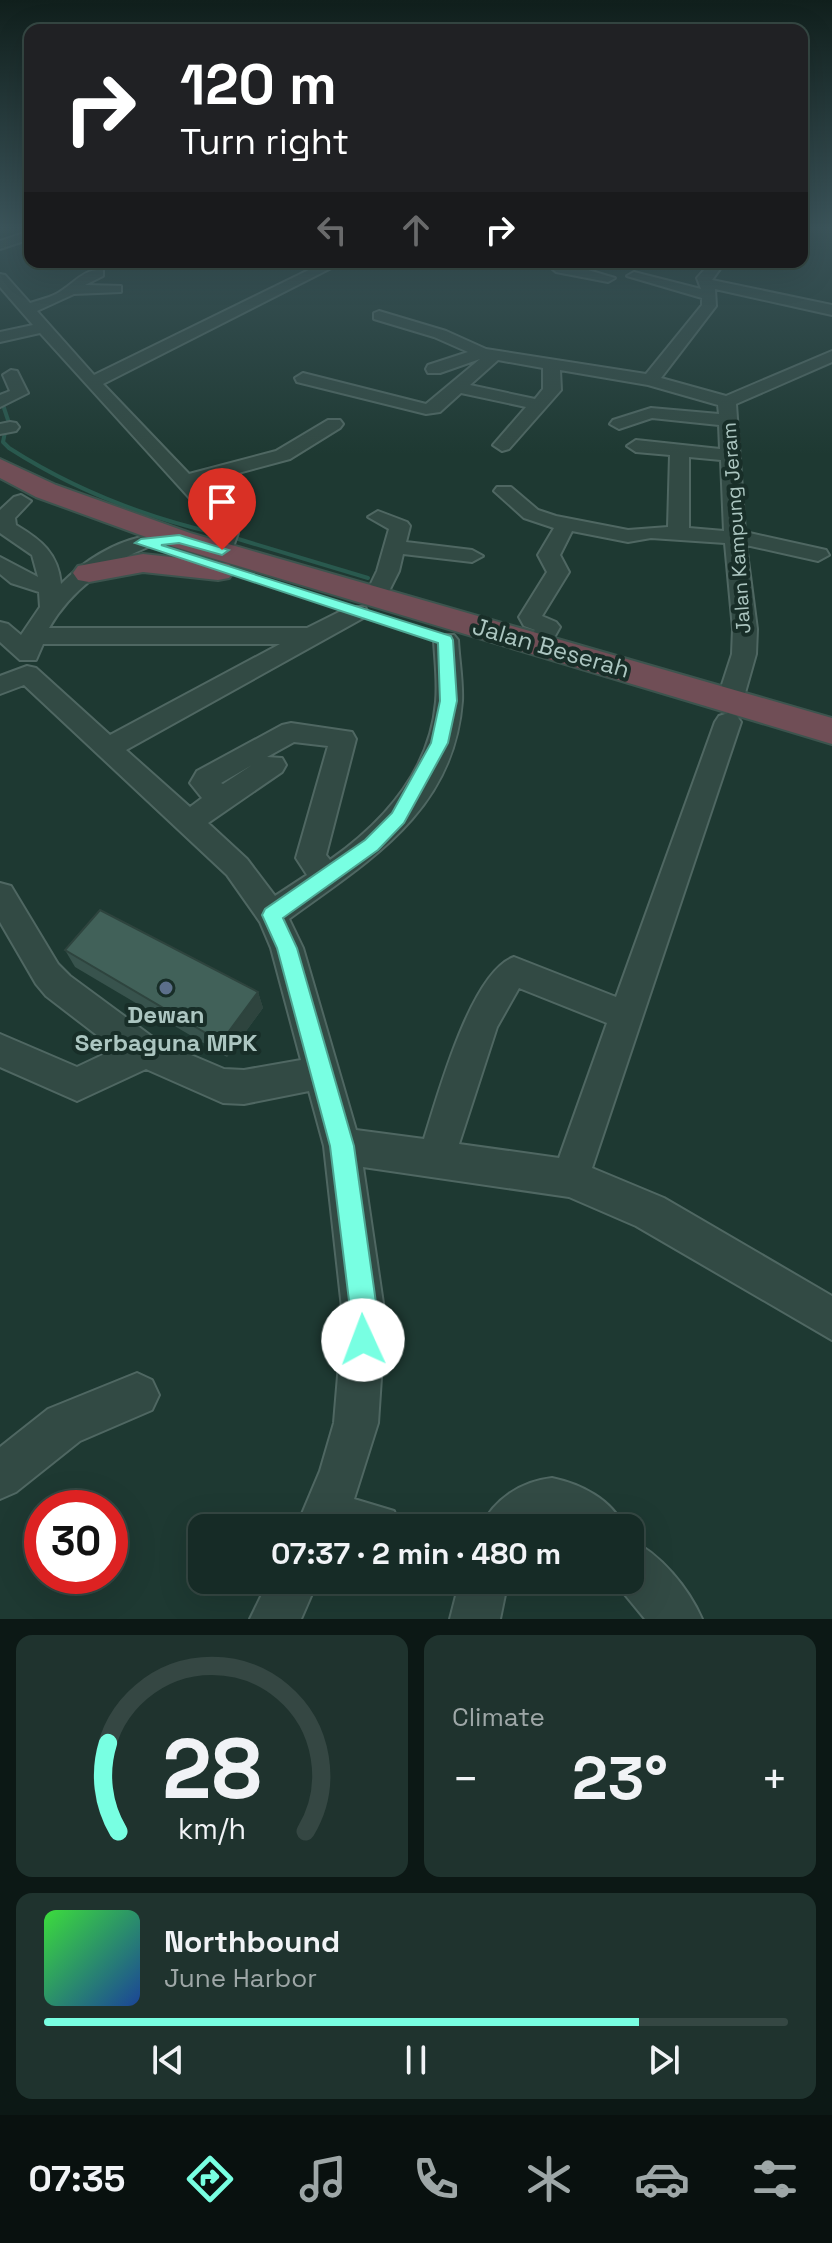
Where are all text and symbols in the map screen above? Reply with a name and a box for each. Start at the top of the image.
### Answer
text: 120 m [180,49,337,120]
icon: right [48,56,152,160]
text: Turn right [180,119,349,165]
icon: left [310,208,354,252]
icon: ahead [394,208,438,252]
icon: right [478,208,522,252]
street label: Jalan Kampung Jeram [716,421,756,635]
pin [188,468,256,550]
icon: arrive [200,480,244,524]
street label: Jalan Beserah [469,610,633,685]
marker: Dewan Serbaguna MPK [157,979,175,997]
place label: Dewan Serbaguna MPK [75,999,257,1058]
position arrow [321,1298,405,1382]
speed limit sign: 30 [24,1490,128,1594]
text: 07:37 · 2 min · 480 m [271,1534,561,1573]
text: Climate [452,1700,545,1734]
text: 28 [162,1716,262,1822]
text: 23° [572,1740,668,1817]
text: − [452,1751,479,1807]
text: + [761,1751,788,1807]
text: km/h [178,1811,246,1847]
text: Northbound [164,1922,340,1961]
text: June Harbor [164,1961,317,1995]
icon: previous [146,2038,190,2082]
icon: pause [394,2038,438,2082]
icon: next [642,2038,686,2082]
icon: directions [182,2151,238,2207]
icon: music [295,2151,351,2207]
icon: phone [408,2151,464,2207]
icon: climate [521,2151,577,2207]
icon: car [634,2151,690,2207]
icon: filters [747,2151,803,2207]
text: 07:35 [29,2156,125,2202]

